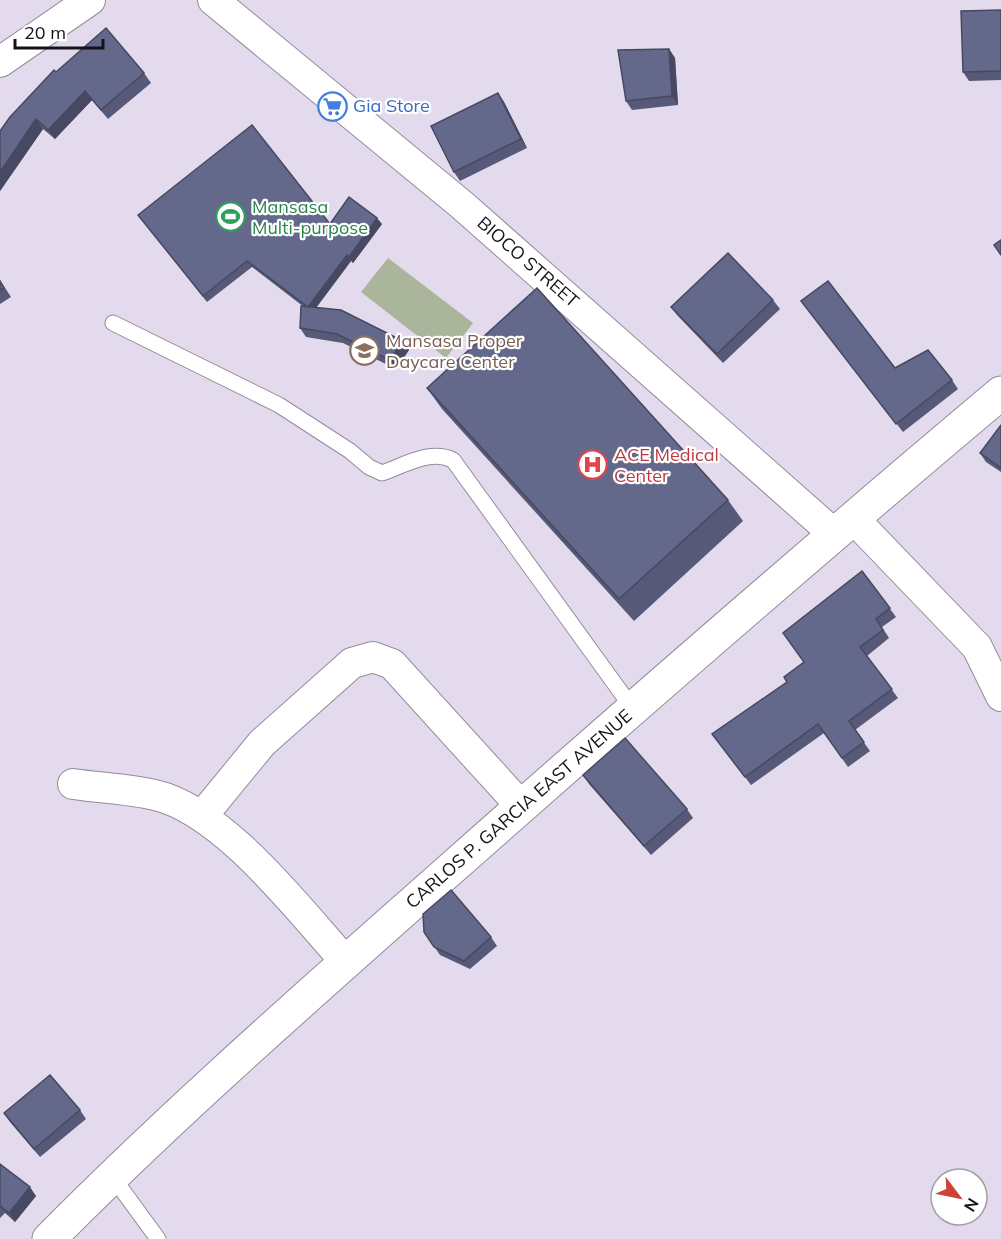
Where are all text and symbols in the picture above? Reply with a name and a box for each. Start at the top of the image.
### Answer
scale bar [15,12,104,50]
text: 20 m [24,21,66,44]
supermarket icon: Gia Store [316,90,348,122]
place label: Gia Store [353,94,430,117]
place label: Mansasa Multi-purpose [252,195,368,239]
sports icon: Mansasa Multi-purpose [215,201,247,233]
street label: BIOCO STREET [473,211,584,312]
place label: Mansasa Proper Daycare Center [386,329,523,373]
school or university icon: Mansasa Proper Daycare Center [349,335,381,367]
place label: ACE Medical Center [614,443,719,487]
hospital icon: ACE Medical Center [577,449,609,481]
street label: CARLOS P. GARCIA EAST AVENUE [401,704,637,913]
north arrow [929,1167,989,1227]
text: N [960,1195,983,1215]

